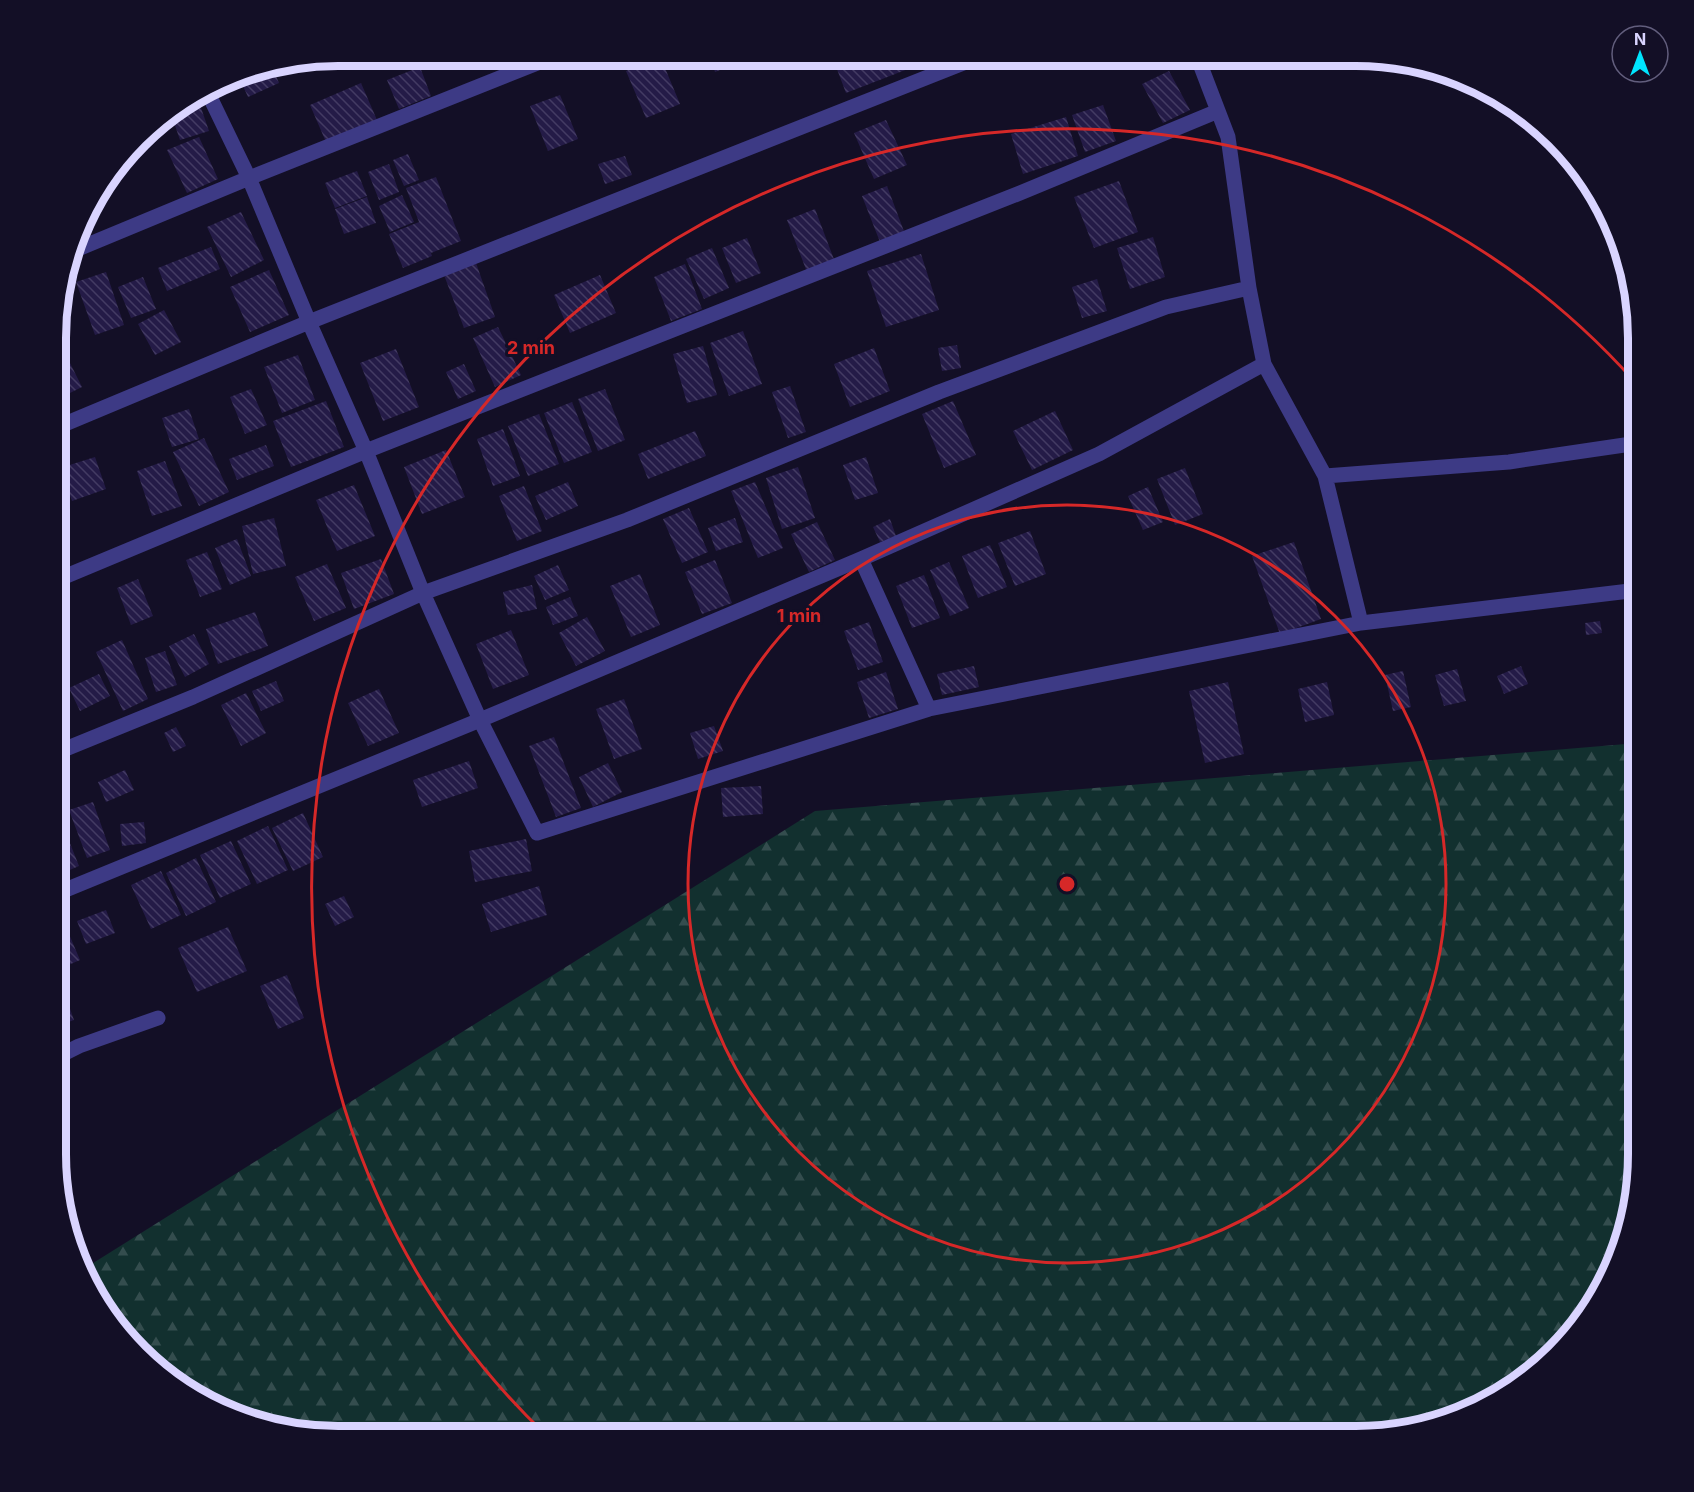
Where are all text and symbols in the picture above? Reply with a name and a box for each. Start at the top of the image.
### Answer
north arrow [1610,24,1670,84]
text: N [1634,29,1646,49]
text: 2 min [507,337,555,358]
text: 1 min [777,605,821,626]
centre of rings [1057,874,1077,894]

